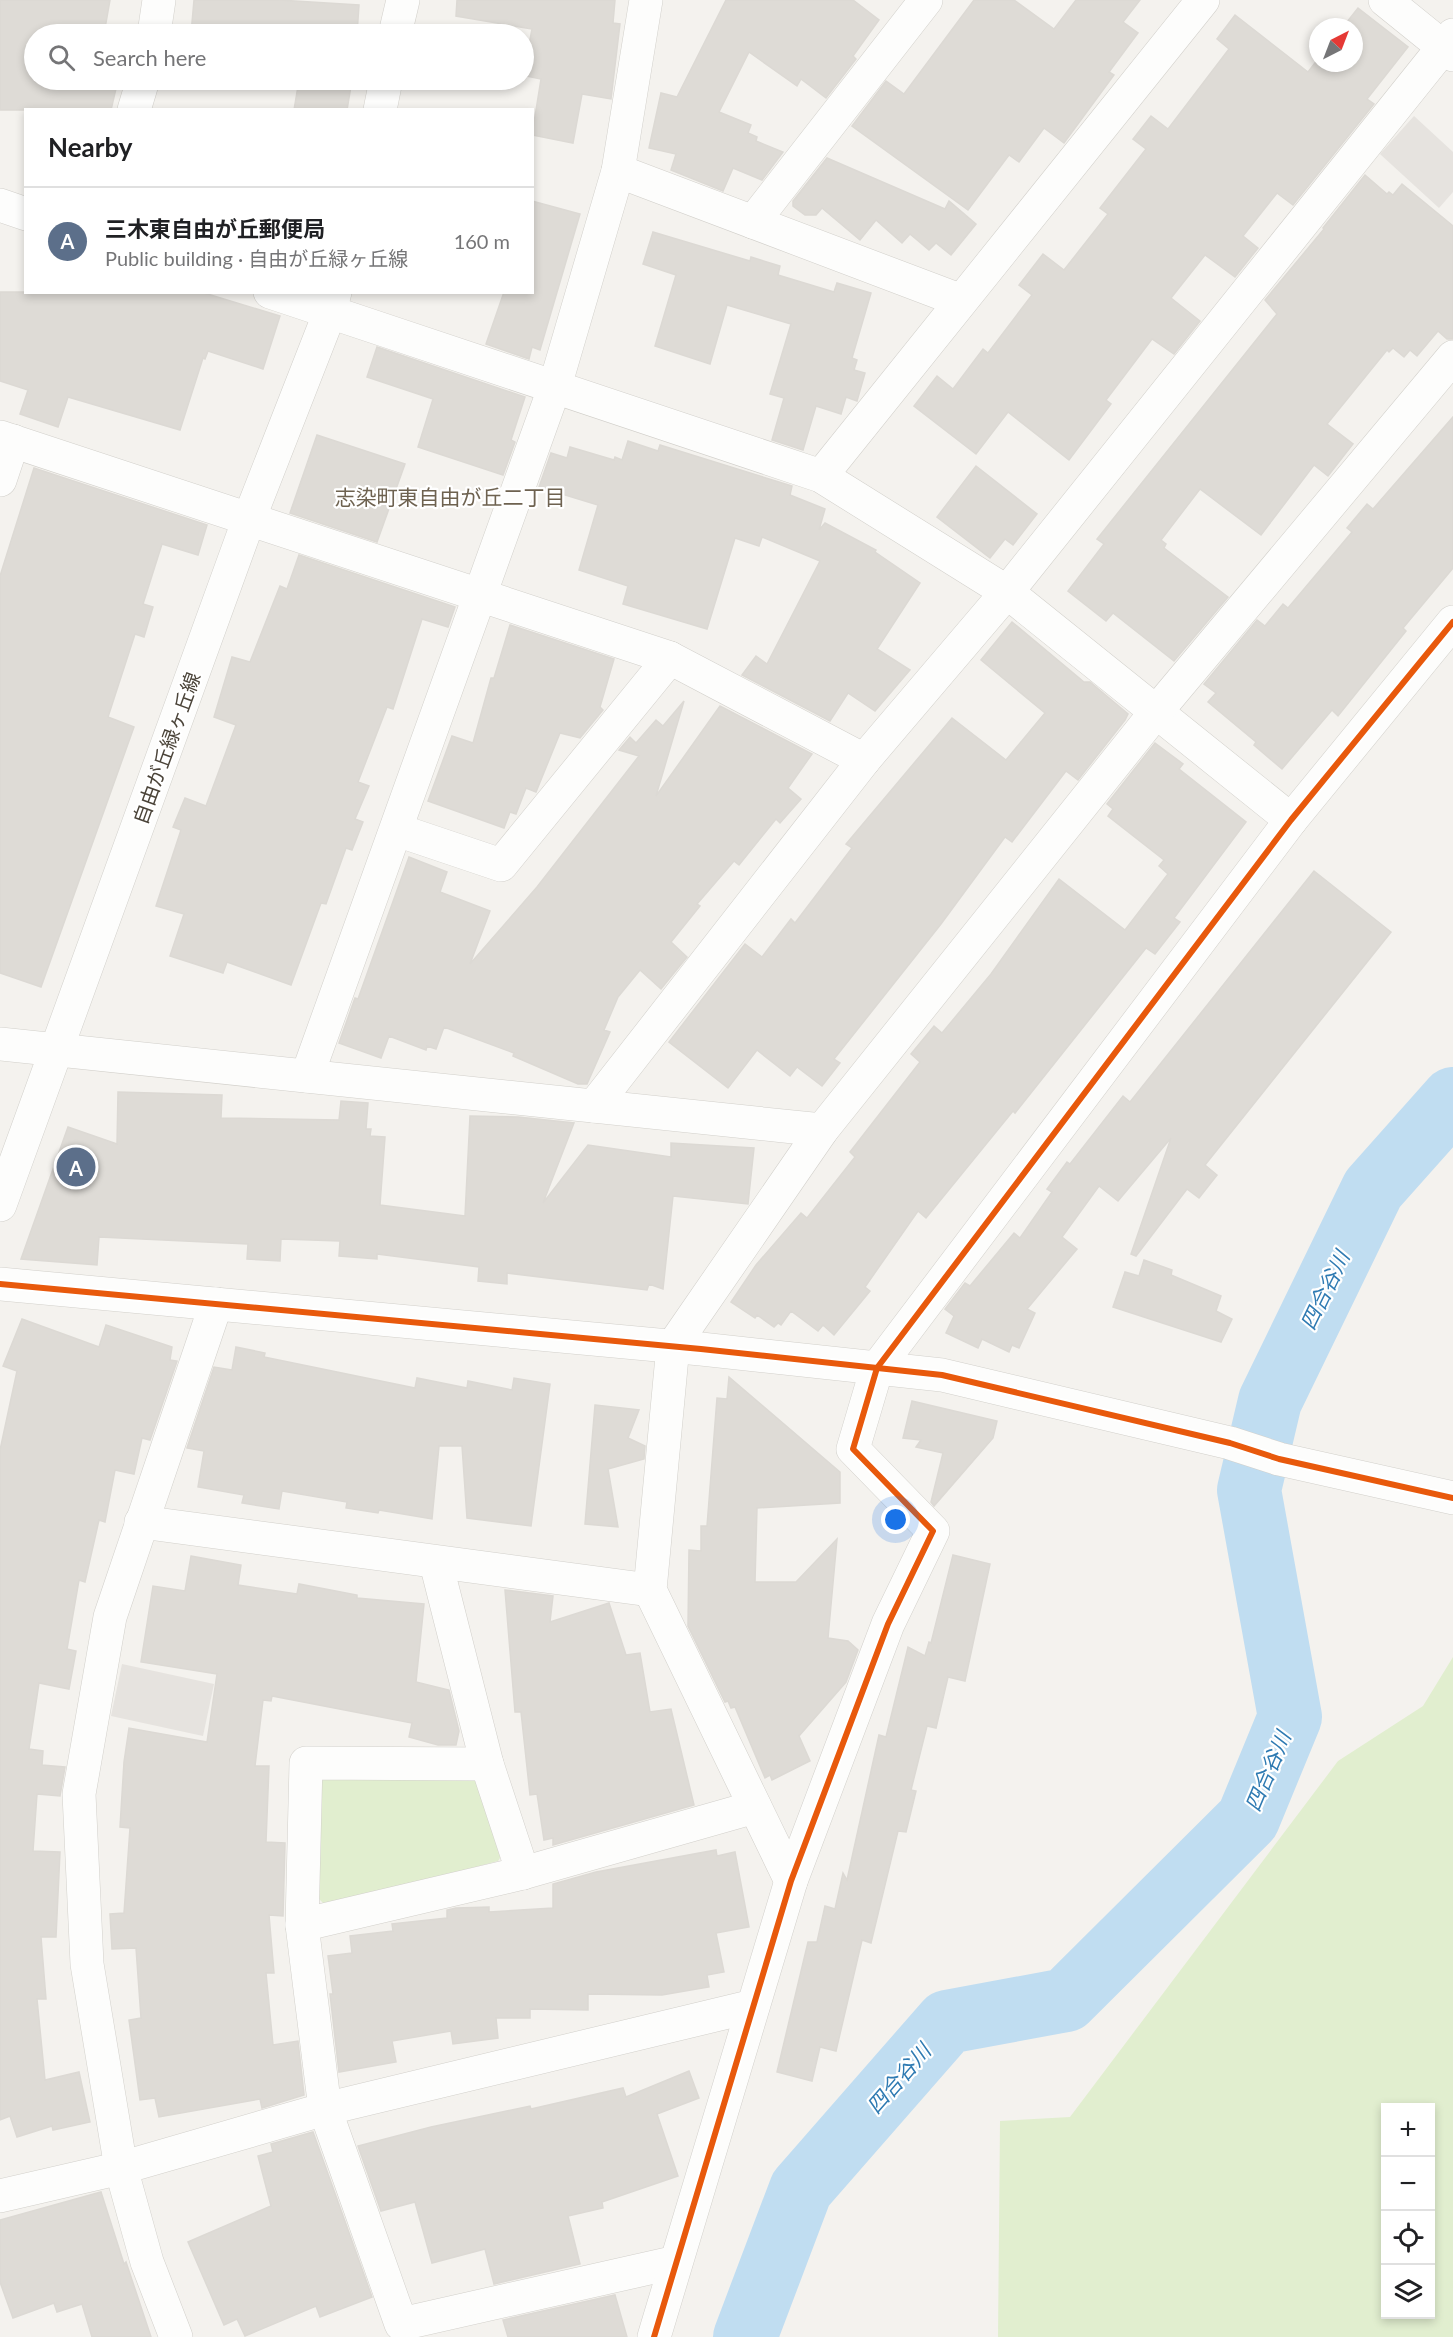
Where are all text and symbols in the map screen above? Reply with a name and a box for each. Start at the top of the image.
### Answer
north arrow [1309,18,1363,72]
search box [24,24,534,90]
icon: search [45,41,78,74]
text: Search here [93,44,206,71]
text: Nearby [48,131,133,163]
text: 三木東自由が丘郵便局 [105,215,325,242]
text: A [61,229,74,253]
text: 160 m [454,229,510,253]
text: Public building · 自由が丘緑ヶ丘線 [105,246,408,270]
district label: 志染町東自由が丘二丁目 [335,484,566,509]
street label: 自由が丘緑ヶ丘線 [127,669,205,827]
pin: A [56,1144,96,1190]
water label: 四合谷川 [1294,1245,1355,1333]
your location [881,1505,910,1534]
water label: 四合谷川 [1239,1726,1296,1815]
water label: 四合谷川 [861,2037,936,2118]
map controls [1381,2103,1435,2319]
button: + [1381,2103,1435,2157]
button: − [1381,2157,1435,2211]
button: locate [1381,2211,1435,2265]
button: layers [1381,2265,1435,2319]

